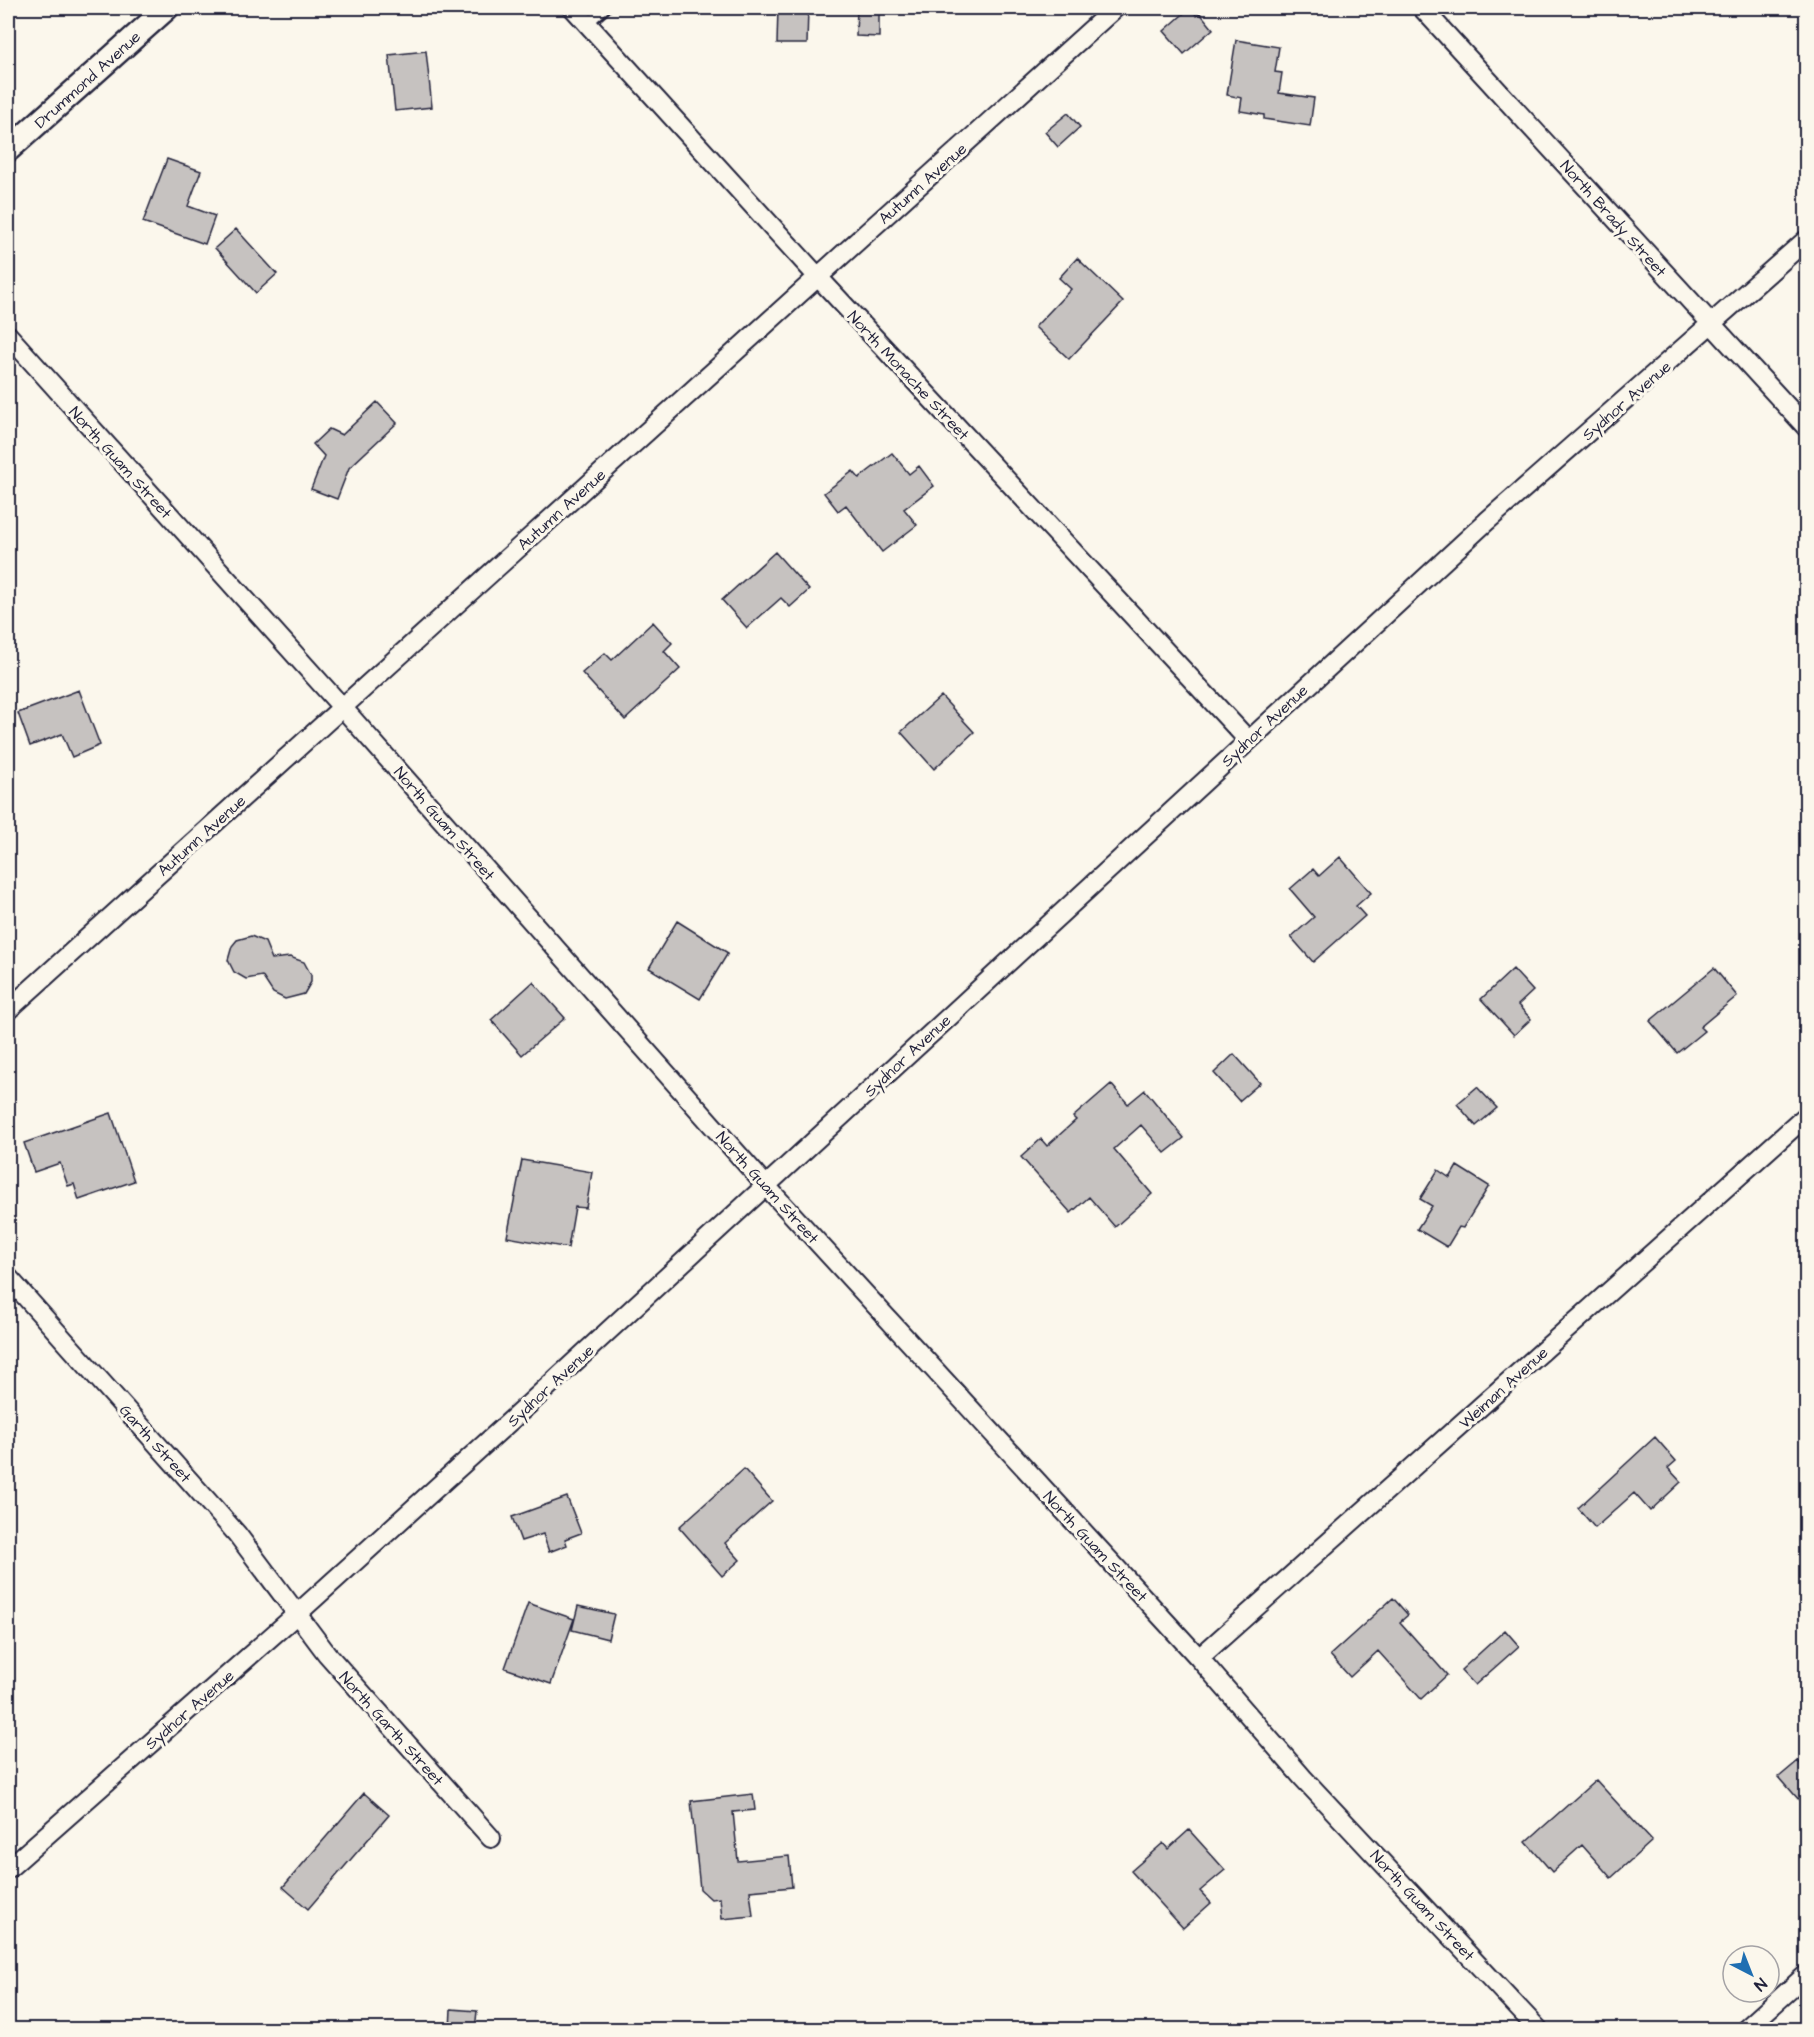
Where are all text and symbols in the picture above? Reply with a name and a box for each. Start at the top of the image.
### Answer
street label: Drummond Avenue [30,26,146,133]
street label: Autumn Avenue [874,138,972,229]
street label: North Brady Street [1554,156,1672,283]
street label: North Monache Street [842,306,974,446]
street label: Sydnor Avenue [1577,356,1677,446]
street label: North Guam Street [64,402,177,524]
street label: Autumn Avenue [513,464,611,555]
street label: Sydnor Avenue [1216,679,1314,773]
street label: North Guam Street [389,762,500,886]
street label: Autumn Avenue [153,790,251,881]
street label: Sydnor Avenue [859,1009,957,1103]
street label: North Guam Street [711,1127,824,1249]
street label: Sydnor Avenue [502,1339,600,1433]
street label: Weiman Avenue [1454,1341,1553,1434]
street label: Garth Street [114,1400,197,1488]
street label: North Guam Street [1038,1486,1153,1607]
street label: Sydnor Avenue [140,1665,240,1755]
street label: North Garth Street [334,1667,449,1791]
street label: North Guam Street [1365,1845,1480,1966]
north arrow [1721,1944,1781,2004]
text: N [1749,1973,1771,1996]

